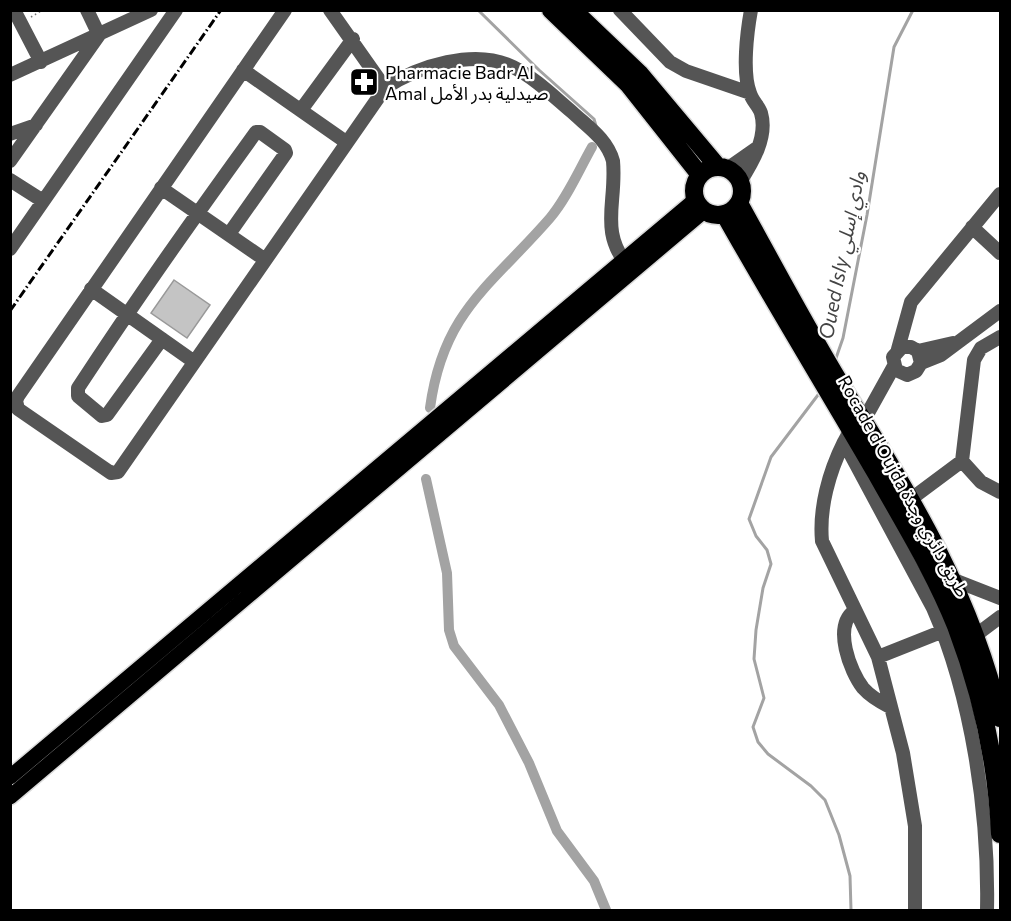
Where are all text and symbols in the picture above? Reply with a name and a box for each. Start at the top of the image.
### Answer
place label: Pharmacie Badr Al Amal صيدلية بدر الأمل [385,61,549,105]
pharmacy icon: Pharmacie Badr Al Amal صيدلية بدر الأمل [348,66,380,98]
water label: Oued Isly وادي إسلي [813,169,874,342]
street label: Rocade d'Oujda طريق دائري وجدة [831,371,974,602]

